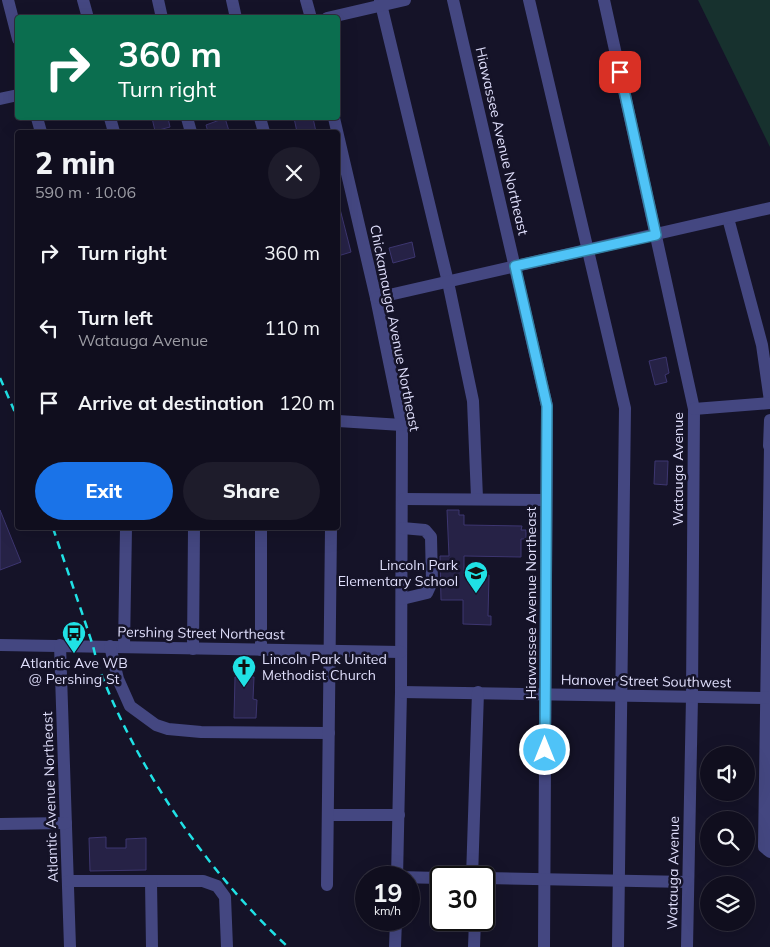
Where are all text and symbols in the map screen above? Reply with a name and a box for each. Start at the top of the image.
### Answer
text: 360 m [118,32,222,76]
icon: right [35,35,100,100]
street label: Hiawassee Avenue Northeast [472,45,532,237]
pin [599,51,641,93]
icon: arrive [606,58,634,86]
text: Turn right [118,75,216,103]
text: 2 min [35,144,115,182]
button: close [268,147,320,199]
text: 590 m · 10:06 [35,182,136,202]
street label: Chickamauga Avenue Northeast [366,223,424,433]
icon: right [35,239,63,267]
text: Turn right [78,241,167,265]
text: 360 m [264,241,320,265]
text: Turn left [78,306,153,330]
icon: left [35,314,63,342]
text: 110 m [264,316,320,340]
text: Watauga Avenue [78,330,208,350]
icon: arrive [35,389,63,417]
text: Arrive at destination [78,391,264,415]
text: 120 m [279,391,335,415]
street label: Watauga Avenue [669,412,687,526]
button: Exit [35,462,173,520]
button: Share [183,462,320,520]
street label: Hiawassee Avenue Northeast [522,507,540,699]
place label: Lincoln Park Elementary School [338,556,459,590]
school or university icon: Lincoln Park Elementary School [463,560,489,594]
bus stop icon: Atlantic Ave WB @ Pershing St [61,620,87,654]
street label: Pershing Street Northeast [117,623,285,643]
place label: Lincoln Park United Methodist Church [262,650,387,684]
place label: Atlantic Ave WB @ Pershing St [20,654,128,688]
church icon: Lincoln Park United Methodist Church [231,654,257,688]
street label: Hanover Street Southwest [561,671,732,691]
street label: Atlantic Avenue Northeast [38,711,62,883]
position arrow [518,723,570,775]
map controls [700,746,755,931]
button: sound [700,746,755,801]
button: search [700,811,755,866]
street label: Watauga Avenue [663,816,683,930]
speed limit sign: 30 [430,866,495,931]
button: layers [700,876,755,931]
text: 19 [372,877,403,908]
text: km/h [374,903,401,918]

